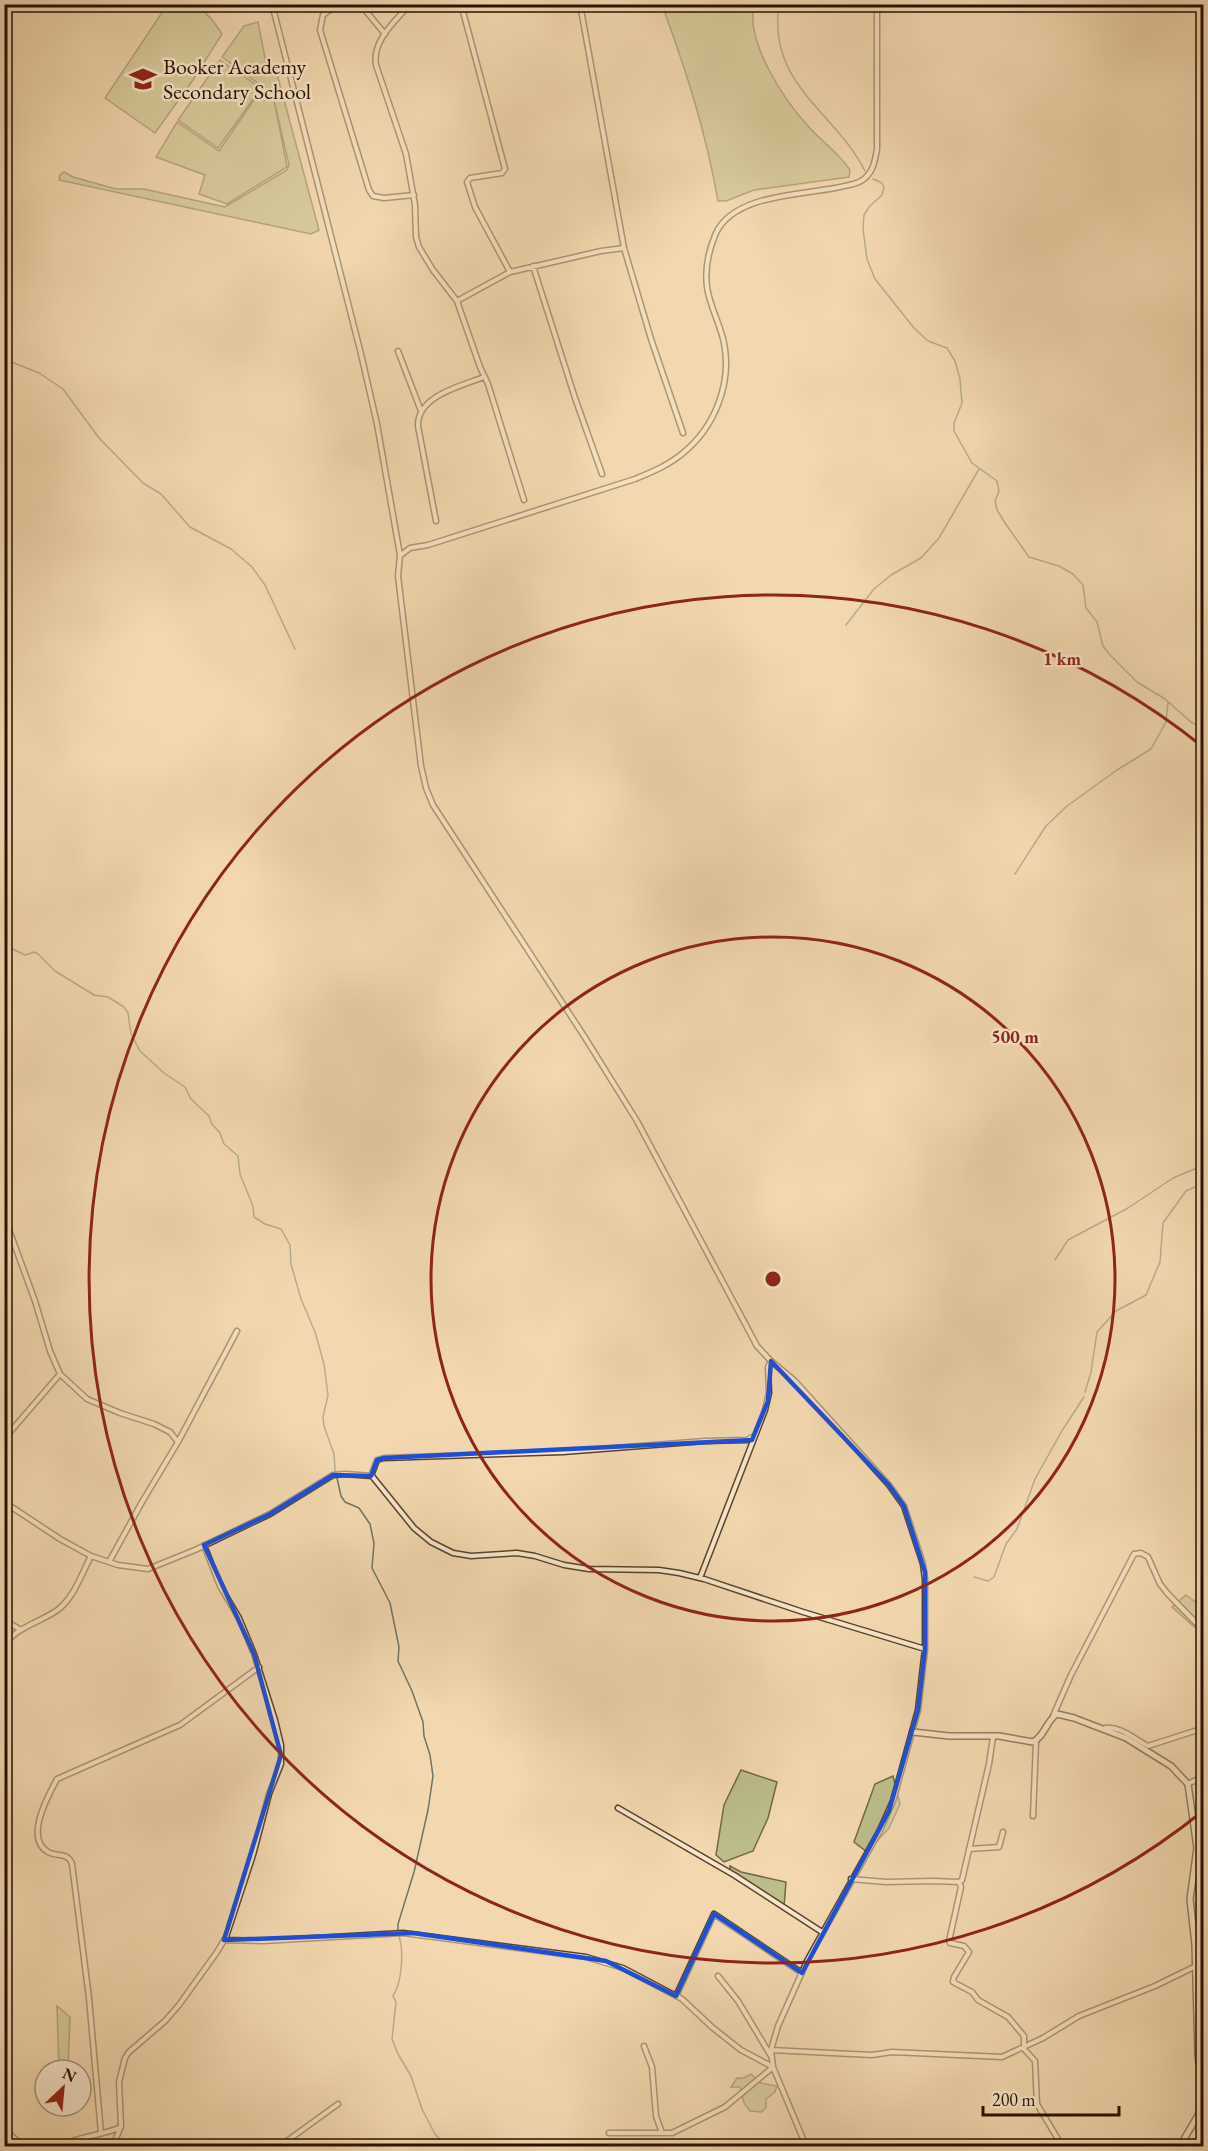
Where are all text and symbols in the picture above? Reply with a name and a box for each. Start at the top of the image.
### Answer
place label: Booker Academy Secondary School [163,52,311,106]
school or university icon: Booker Academy Secondary School [128,64,158,94]
text: 1 km [1043,647,1082,670]
text: 500 m [991,1025,1039,1048]
centre of rings [763,1269,783,1289]
north arrow [33,2058,93,2118]
text: N [59,2063,80,2087]
scale bar [983,2079,1120,2117]
text: 200 m [992,2088,1036,2111]

